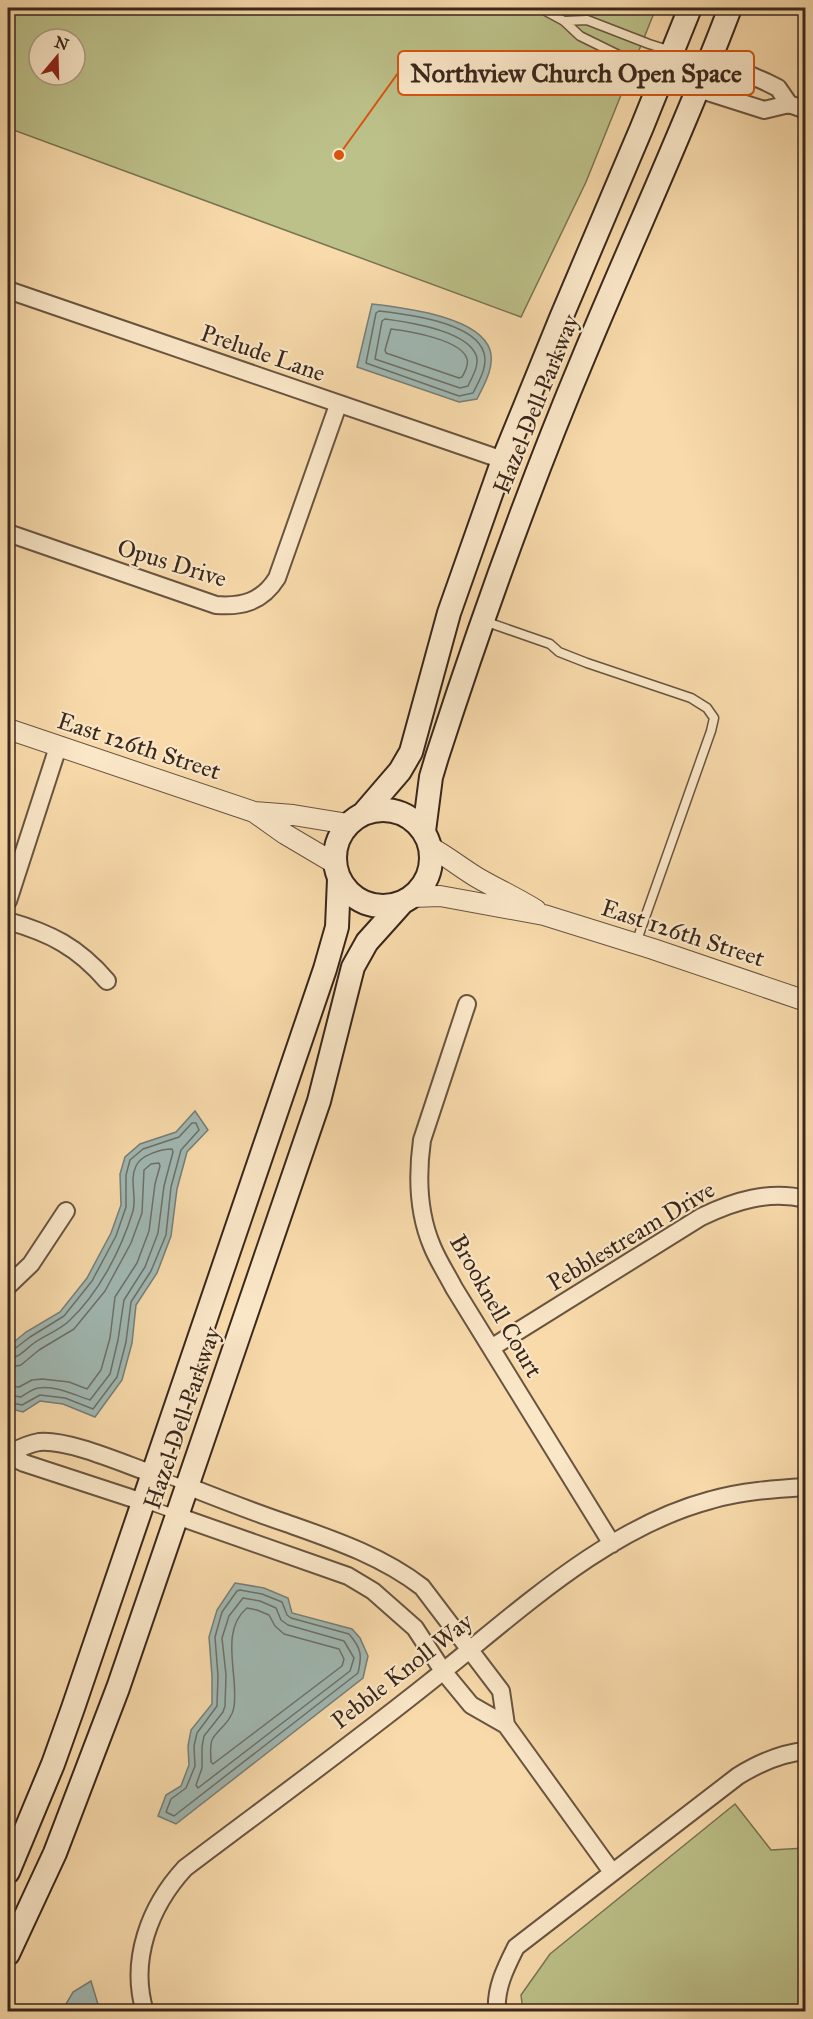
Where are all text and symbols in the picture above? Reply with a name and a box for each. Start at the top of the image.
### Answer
north arrow [27,27,87,87]
text: N [52,32,72,55]
callout: Northview Church Open Space [398,51,754,95]
text: Northview Church Open Space [410,57,742,89]
street label: Hazel Dell Parkway [486,309,586,498]
street label: Prelude Lane [197,318,329,388]
street label: Opus Drive [114,532,230,594]
street label: East 126th Street [54,705,225,787]
street label: East 126th Street [598,892,769,974]
street label: Pebblestream Drive [542,1174,720,1298]
street label: Brooknell Court [443,1229,549,1383]
street label: Hazel Dell Parkway [137,1322,227,1513]
street label: Pebble Knoll Way [325,1606,479,1735]

